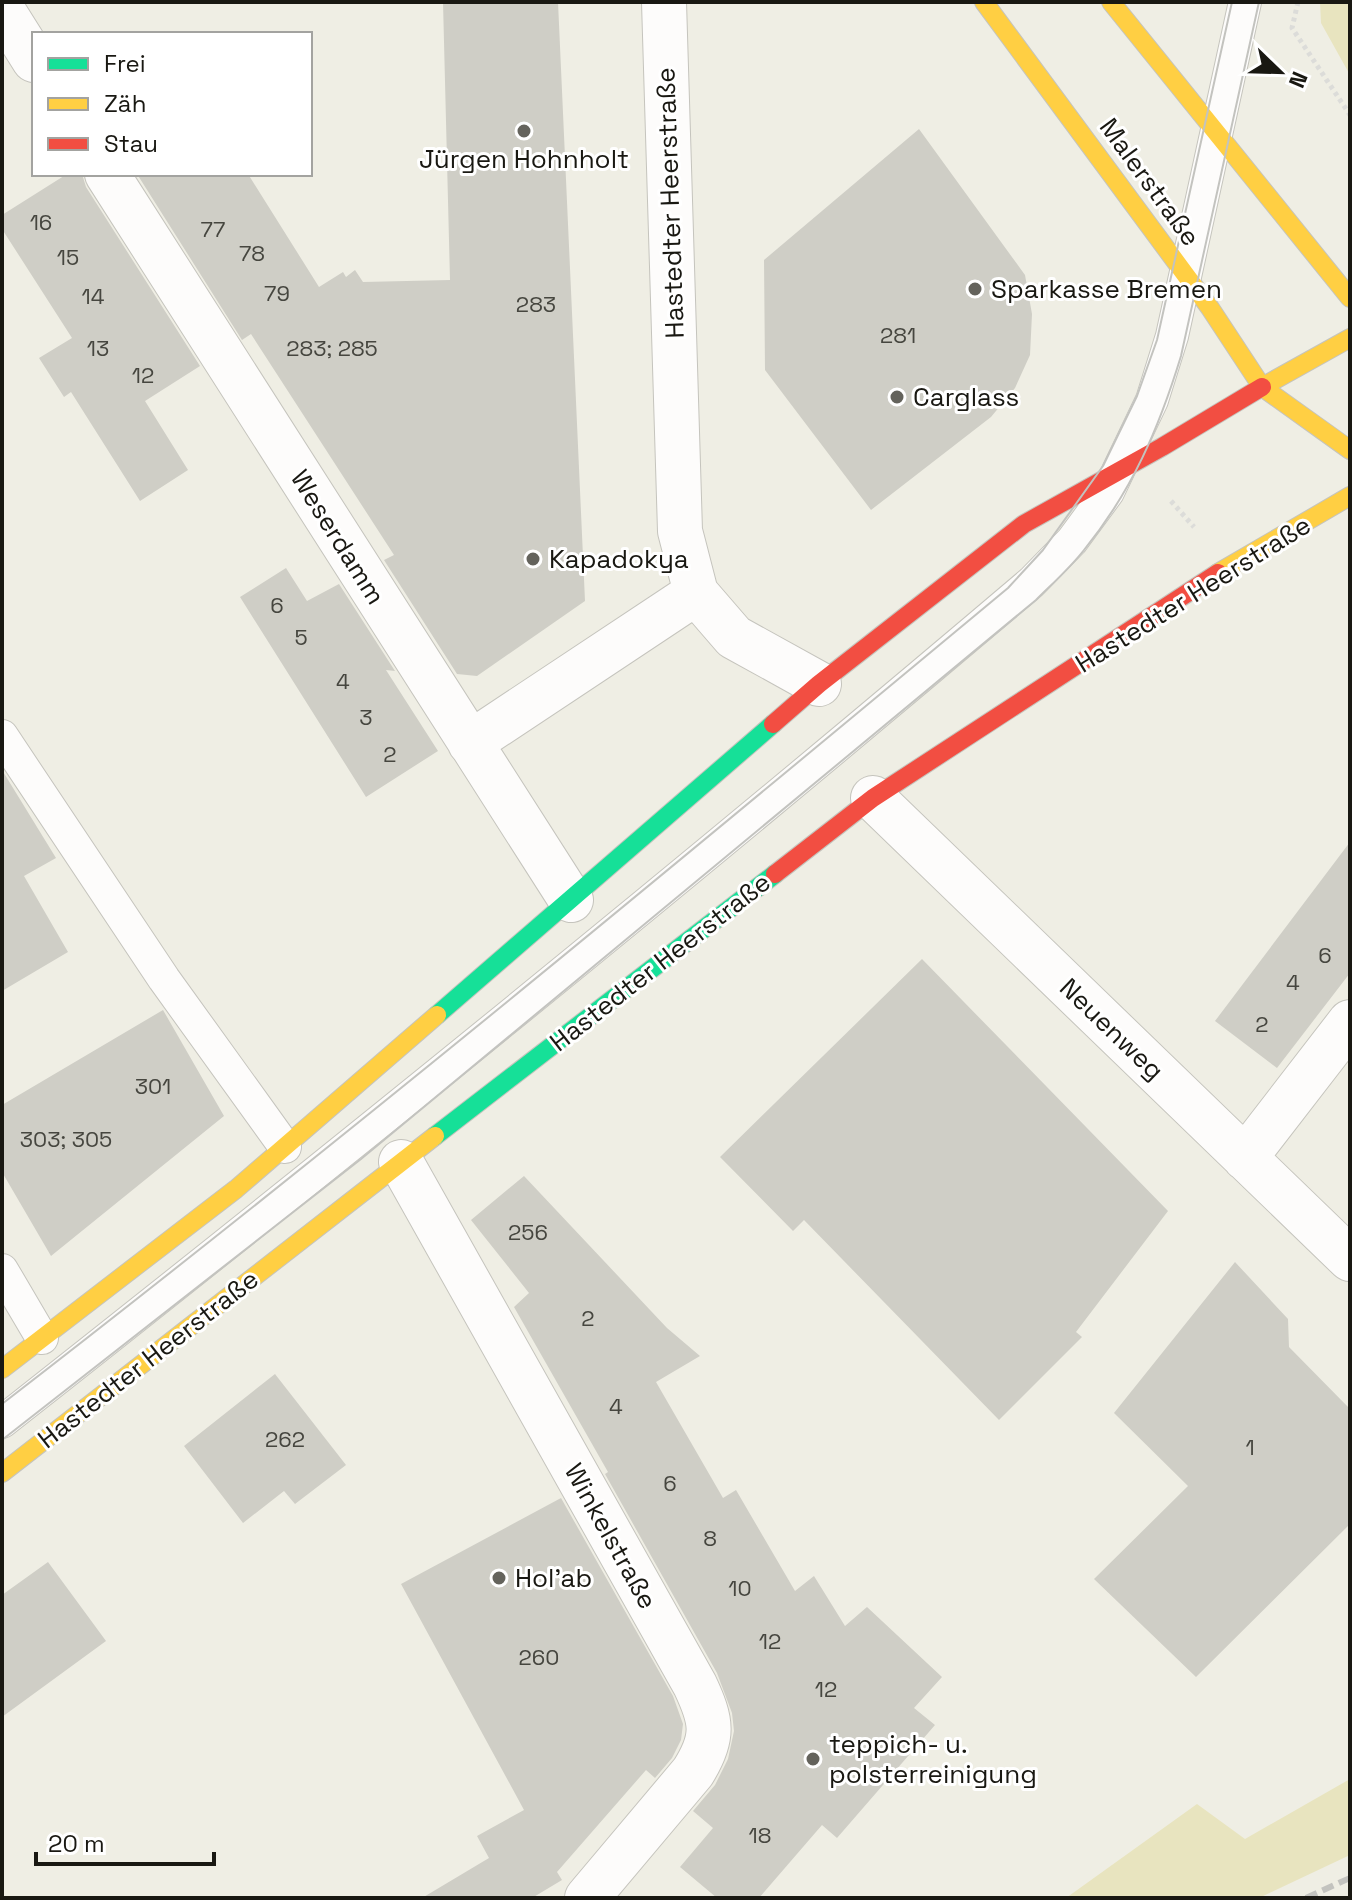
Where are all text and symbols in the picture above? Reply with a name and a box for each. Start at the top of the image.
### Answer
legend [32,32,312,176]
north arrow [1240,32,1320,112]
text: Frei [104,48,146,79]
street label: Hastedter Heerstraße [648,67,692,339]
text: N [1283,68,1314,92]
text: Zäh [104,88,146,119]
street label: Malerstraße [1092,111,1208,253]
marker: Jürgen Hohnholt [515,122,533,140]
text: Stau [104,128,158,159]
place label: Jürgen Hohnholt [419,142,629,176]
house number: 16 [30,208,52,236]
house number: 77 [201,215,225,243]
house number: 78 [239,239,265,267]
house number: 15 [57,243,79,271]
place label: Sparkasse Bremen [991,272,1222,306]
house number: 79 [264,279,290,307]
marker: Sparkasse Bremen [966,280,984,298]
house number: 14 [82,282,105,310]
house number: 283 [516,290,556,318]
house number: 281 [880,321,916,349]
house number: 13 [87,334,109,362]
house number: 283; 285 [286,334,378,362]
house number: 12 [132,361,154,389]
place label: Carglass [913,380,1019,414]
marker: Carglass [888,388,906,406]
street label: Weserdamm [283,463,393,611]
street label: Hastedter Heerstraße [1069,508,1317,680]
place label: Kapadokya [549,542,689,576]
marker: Kapadokya [524,550,542,568]
house number: 6 [270,591,284,619]
house number: 5 [294,623,308,651]
house number: 4 [336,667,350,695]
house number: 3 [359,703,373,731]
house number: 2 [383,740,397,768]
street label: Hastedter Heerstraße [543,865,777,1059]
house number: 6 [1318,941,1332,969]
house number: 4 [1286,968,1300,996]
street label: Neuenweg [1053,971,1171,1087]
house number: 2 [1255,1010,1269,1038]
house number: 301 [135,1072,171,1100]
house number: 303; 305 [20,1125,112,1153]
house number: 256 [508,1218,548,1246]
street label: Hastedter Heerstraße [31,1262,265,1456]
house number: 2 [581,1304,595,1332]
house number: 4 [609,1392,623,1420]
house number: 262 [265,1425,305,1453]
house number: 1 [1245,1433,1255,1461]
street label: Winkelstraße [557,1457,665,1615]
house number: 6 [663,1469,677,1497]
house number: 8 [703,1524,717,1552]
place label: Hol'ab [515,1561,592,1595]
marker: Hol'ab [490,1569,508,1587]
house number: 10 [728,1574,752,1602]
house number: 12 [759,1627,781,1655]
house number: 260 [519,1643,559,1671]
house number: 12 [815,1675,837,1703]
place label: teppich- u. polsterreinigung [829,1727,1037,1791]
marker: teppich- u. polsterreinigung [804,1750,822,1768]
scale bar [36,1816,214,1866]
house number: 18 [749,1821,771,1849]
text: 20 m [48,1828,105,1859]

